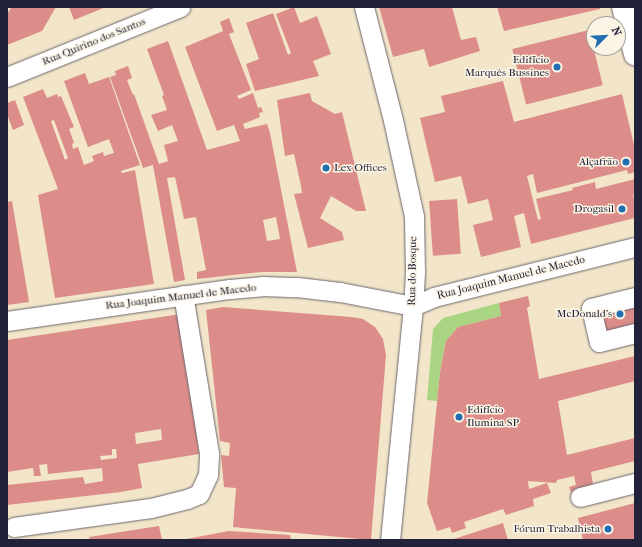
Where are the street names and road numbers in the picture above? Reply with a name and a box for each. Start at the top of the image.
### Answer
street label: Rua Quirino dos Santos [40,15,148,69]
street label: Rua do Bosque [406,236,420,306]
street label: Rua Joaquim Manuel de Macedo [436,253,586,303]
street label: Rua Joaquim Manuel de Macedo [105,281,257,313]

